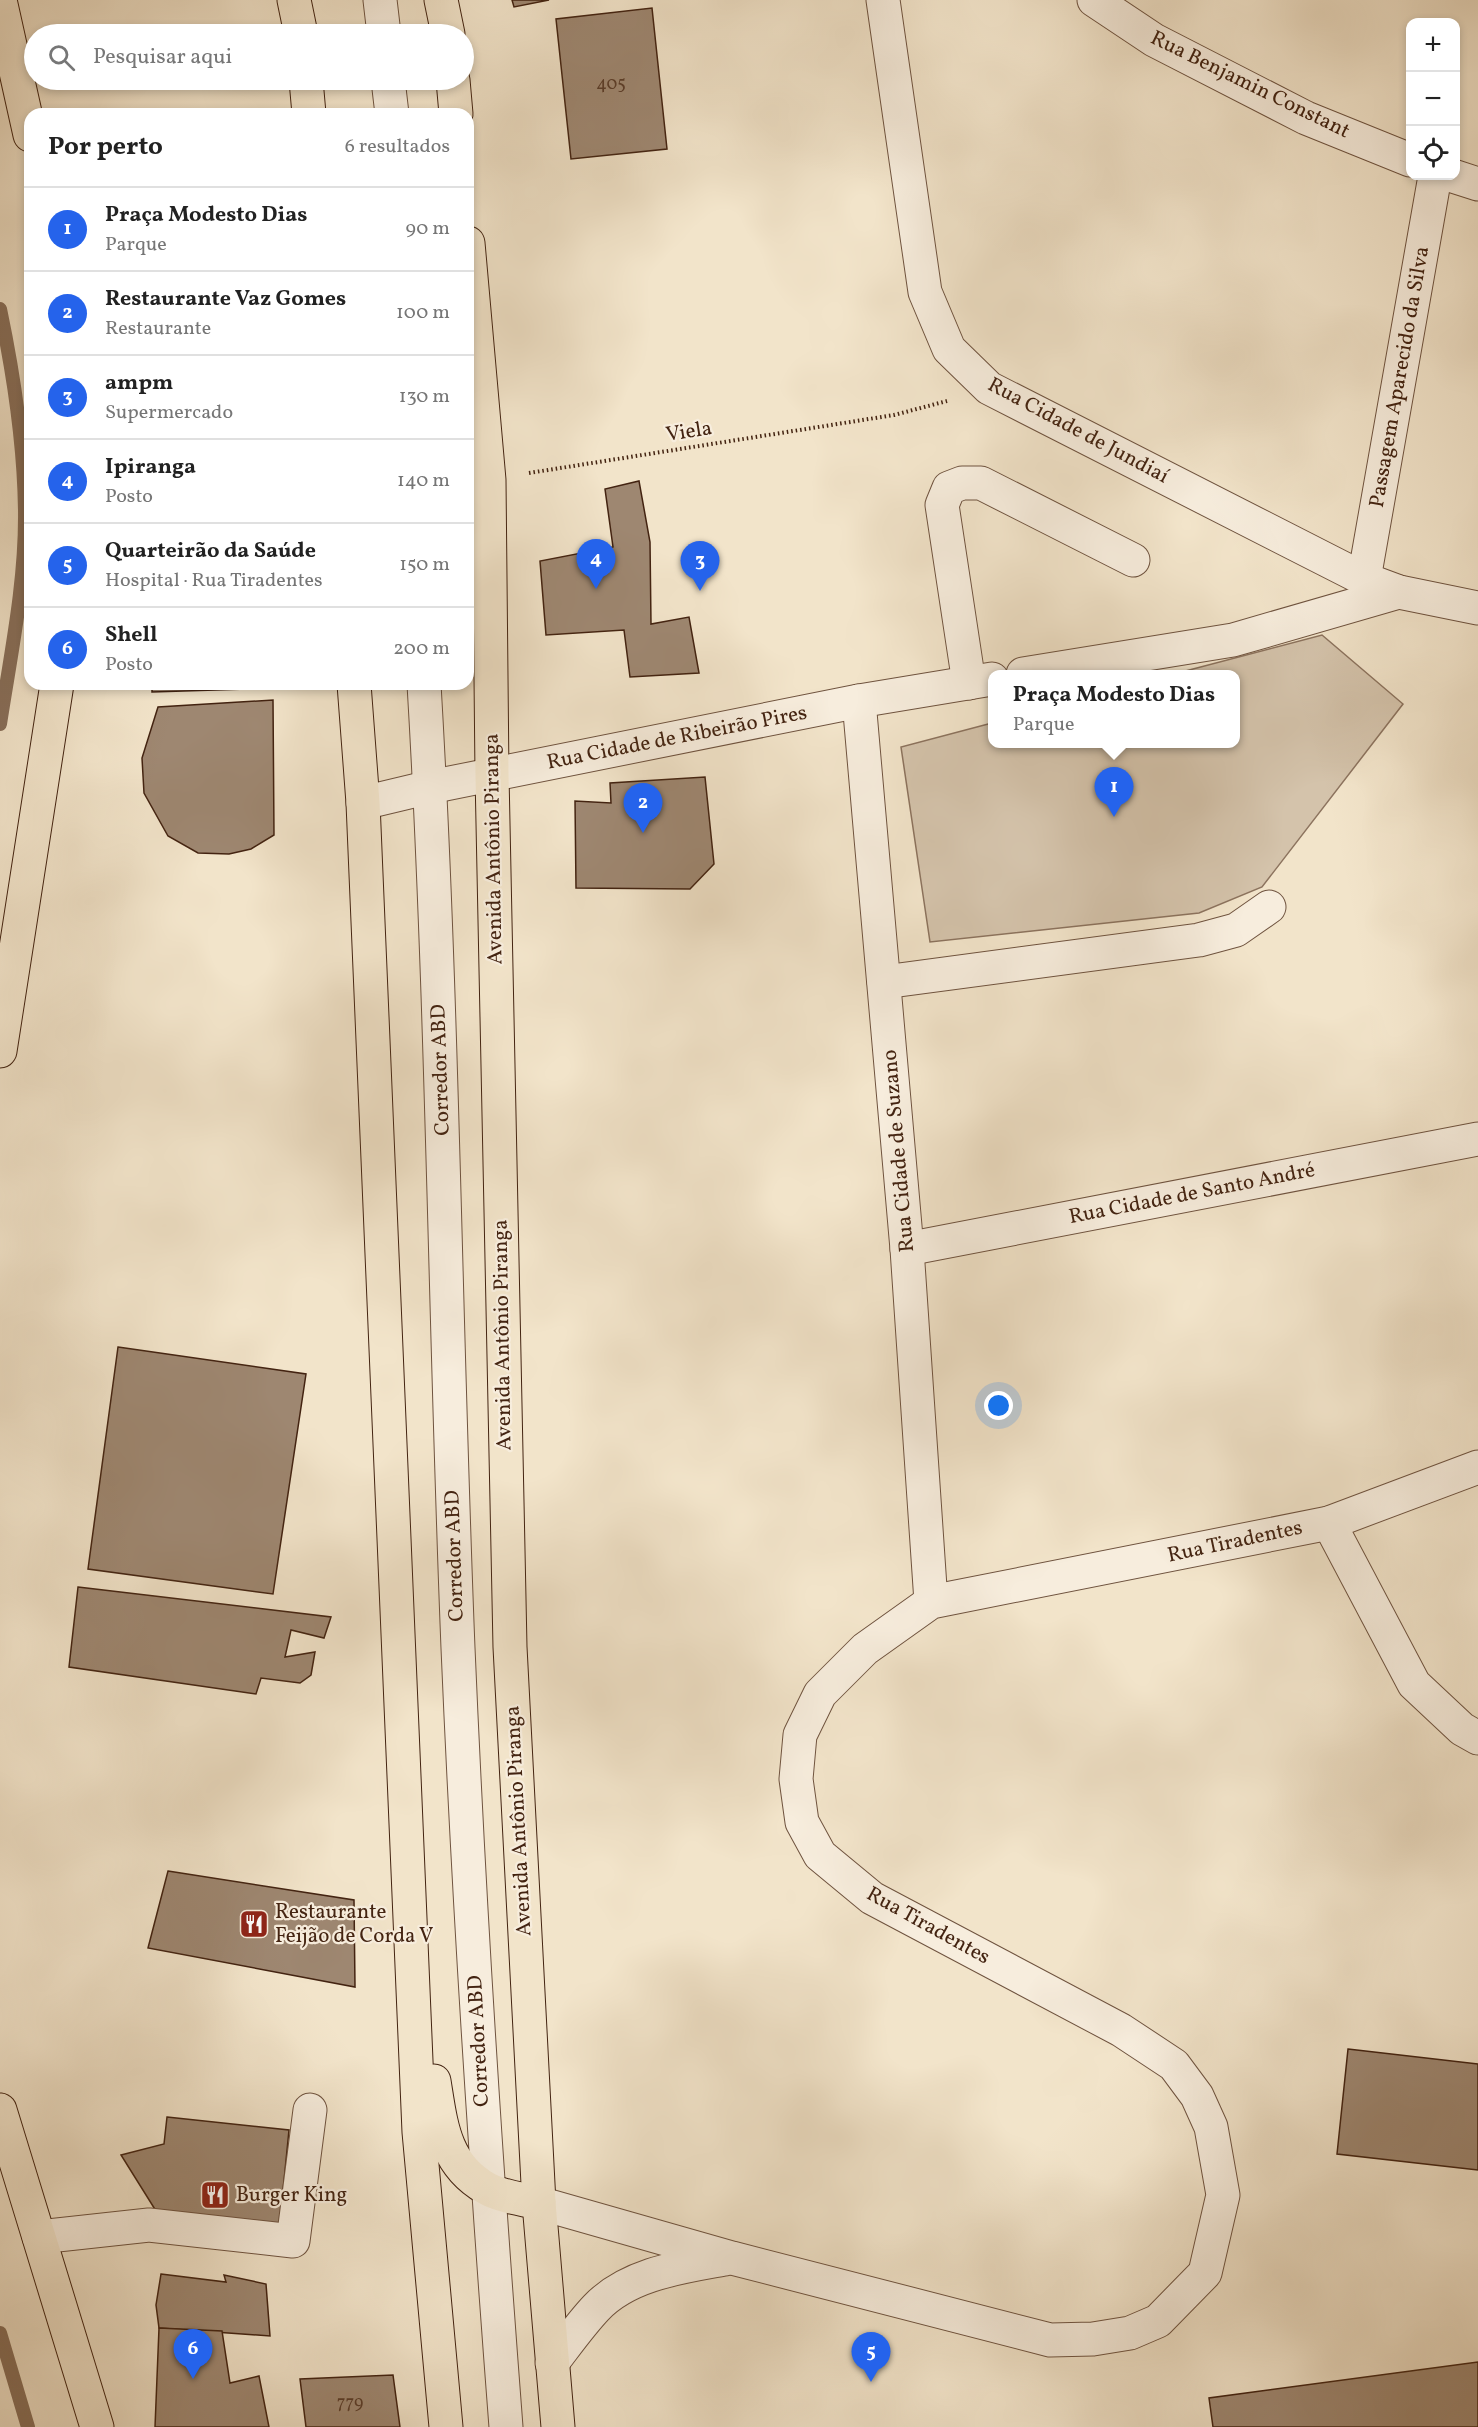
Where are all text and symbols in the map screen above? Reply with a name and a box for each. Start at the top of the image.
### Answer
map controls [1406,18,1460,180]
button: + [1406,18,1460,72]
search box [24,24,474,90]
street label: Rua Benjamin Constant [1145,24,1355,146]
icon: search [45,41,78,74]
text: Pesquisar aqui [93,42,232,73]
house number: 405 [596,72,626,97]
button: − [1406,72,1460,126]
button: locate [1406,126,1460,180]
text: Por perto [48,129,163,165]
text: 6 resultados [345,133,450,161]
text: Praça Modesto Dias [105,200,307,231]
text: 1 [63,215,72,243]
text: 90 m [406,215,450,243]
text: Parque [105,231,167,259]
street label: Passagem Aparecido da Silva [1363,244,1437,510]
text: Restaurante Vaz Gomes [105,284,346,315]
text: 2 [62,299,73,327]
text: 100 m [396,299,450,327]
text: Restaurante [105,315,211,343]
text: ampm [105,368,173,399]
street label: Rua Cidade de Jundiaí [982,371,1174,491]
text: 3 [62,383,73,411]
text: 130 m [399,383,450,411]
text: Supermercado [105,399,233,427]
street label: Viela [664,414,714,450]
text: Ipiranga [105,452,196,483]
text: 4 [61,467,74,495]
text: 140 m [397,467,450,495]
text: Posto [105,483,153,511]
text: Quarteirão da Saúde [105,536,316,567]
pin: 4 [576,540,616,589]
pin: 3 [680,542,720,591]
text: 5 [63,551,72,579]
text: 150 m [399,551,450,579]
text: Hospital · Rua Tiradentes [105,567,323,595]
text: Shell [105,620,157,651]
text: 6 [62,635,73,663]
text: 200 m [393,635,450,663]
text: Posto [105,651,153,679]
popup [988,670,1240,748]
text: Praça Modesto Dias [1013,680,1215,711]
street label: Rua Cidade de Ribeirão Pires [544,699,810,777]
text: Parque [1013,711,1074,739]
street label: Avenida Antônio Piranga [477,733,511,965]
pin: 1 [1094,768,1134,817]
pin: 2 [624,784,662,833]
street label: Corredor ABD [424,1004,458,1136]
street label: Rua Cidade de Suzano [876,1048,922,1254]
street label: Rua Cidade de Santo André [1066,1156,1318,1232]
street label: Avenida Antônio Piranga [486,1219,520,1451]
your location [984,1391,1013,1420]
street label: Corredor ABD [438,1490,472,1622]
street label: Rua Tiradentes [1165,1514,1305,1570]
street label: Avenida Antônio Piranga [498,1705,540,1937]
street label: Rua Tiradentes [861,1880,995,1972]
place label: Restaurante Feijão de Corda V [275,1898,434,1951]
restaurant icon: Restaurante Feijão de Corda V [238,1908,270,1940]
street label: Corredor ABD [461,1975,497,2107]
restaurant icon: Burger King [199,2179,231,2211]
place label: Burger King [236,2181,347,2210]
pin: 6 [174,2330,212,2379]
pin: 5 [852,2332,890,2382]
house number: 779 [337,2391,363,2416]

